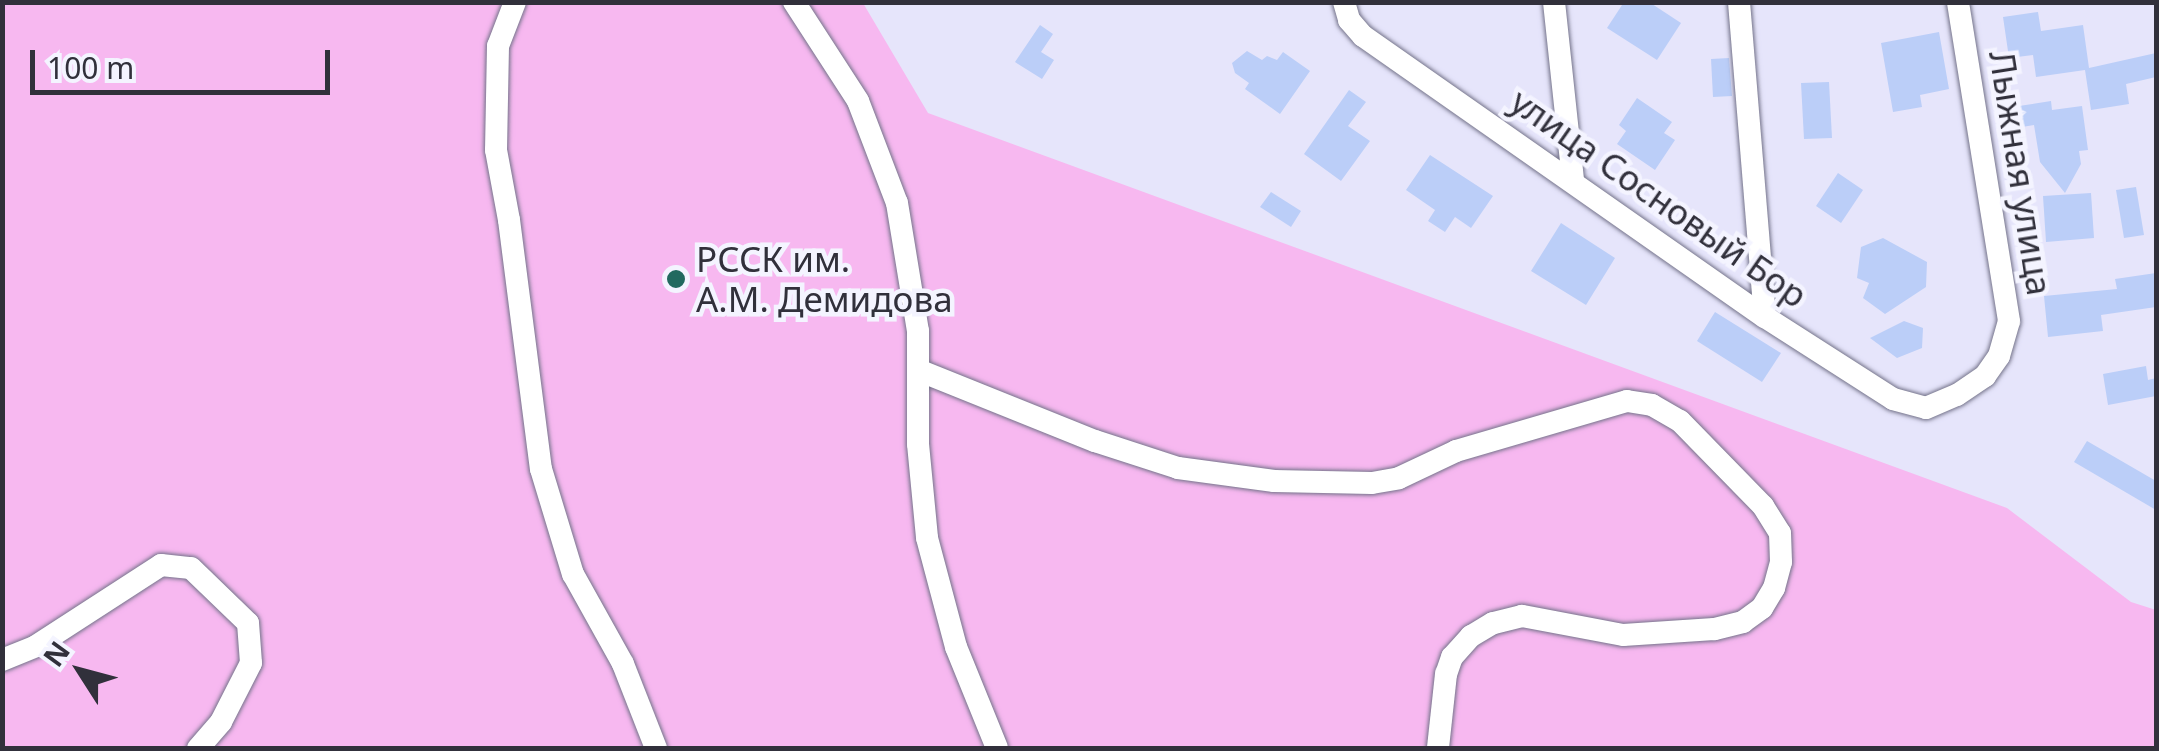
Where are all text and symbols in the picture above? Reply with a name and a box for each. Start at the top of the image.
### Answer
scale bar [35,30,335,92]
text: 100 m [47,47,134,88]
street label: Лыжная улица [1981,48,2061,298]
street label: улица Сосновый Бор [1503,80,1815,316]
place label: РССК им. А.М. Демидова [696,238,953,320]
marker: РССК им. А.М. Демидова [665,268,687,290]
north arrow [30,621,130,721]
text: N [34,633,78,674]

